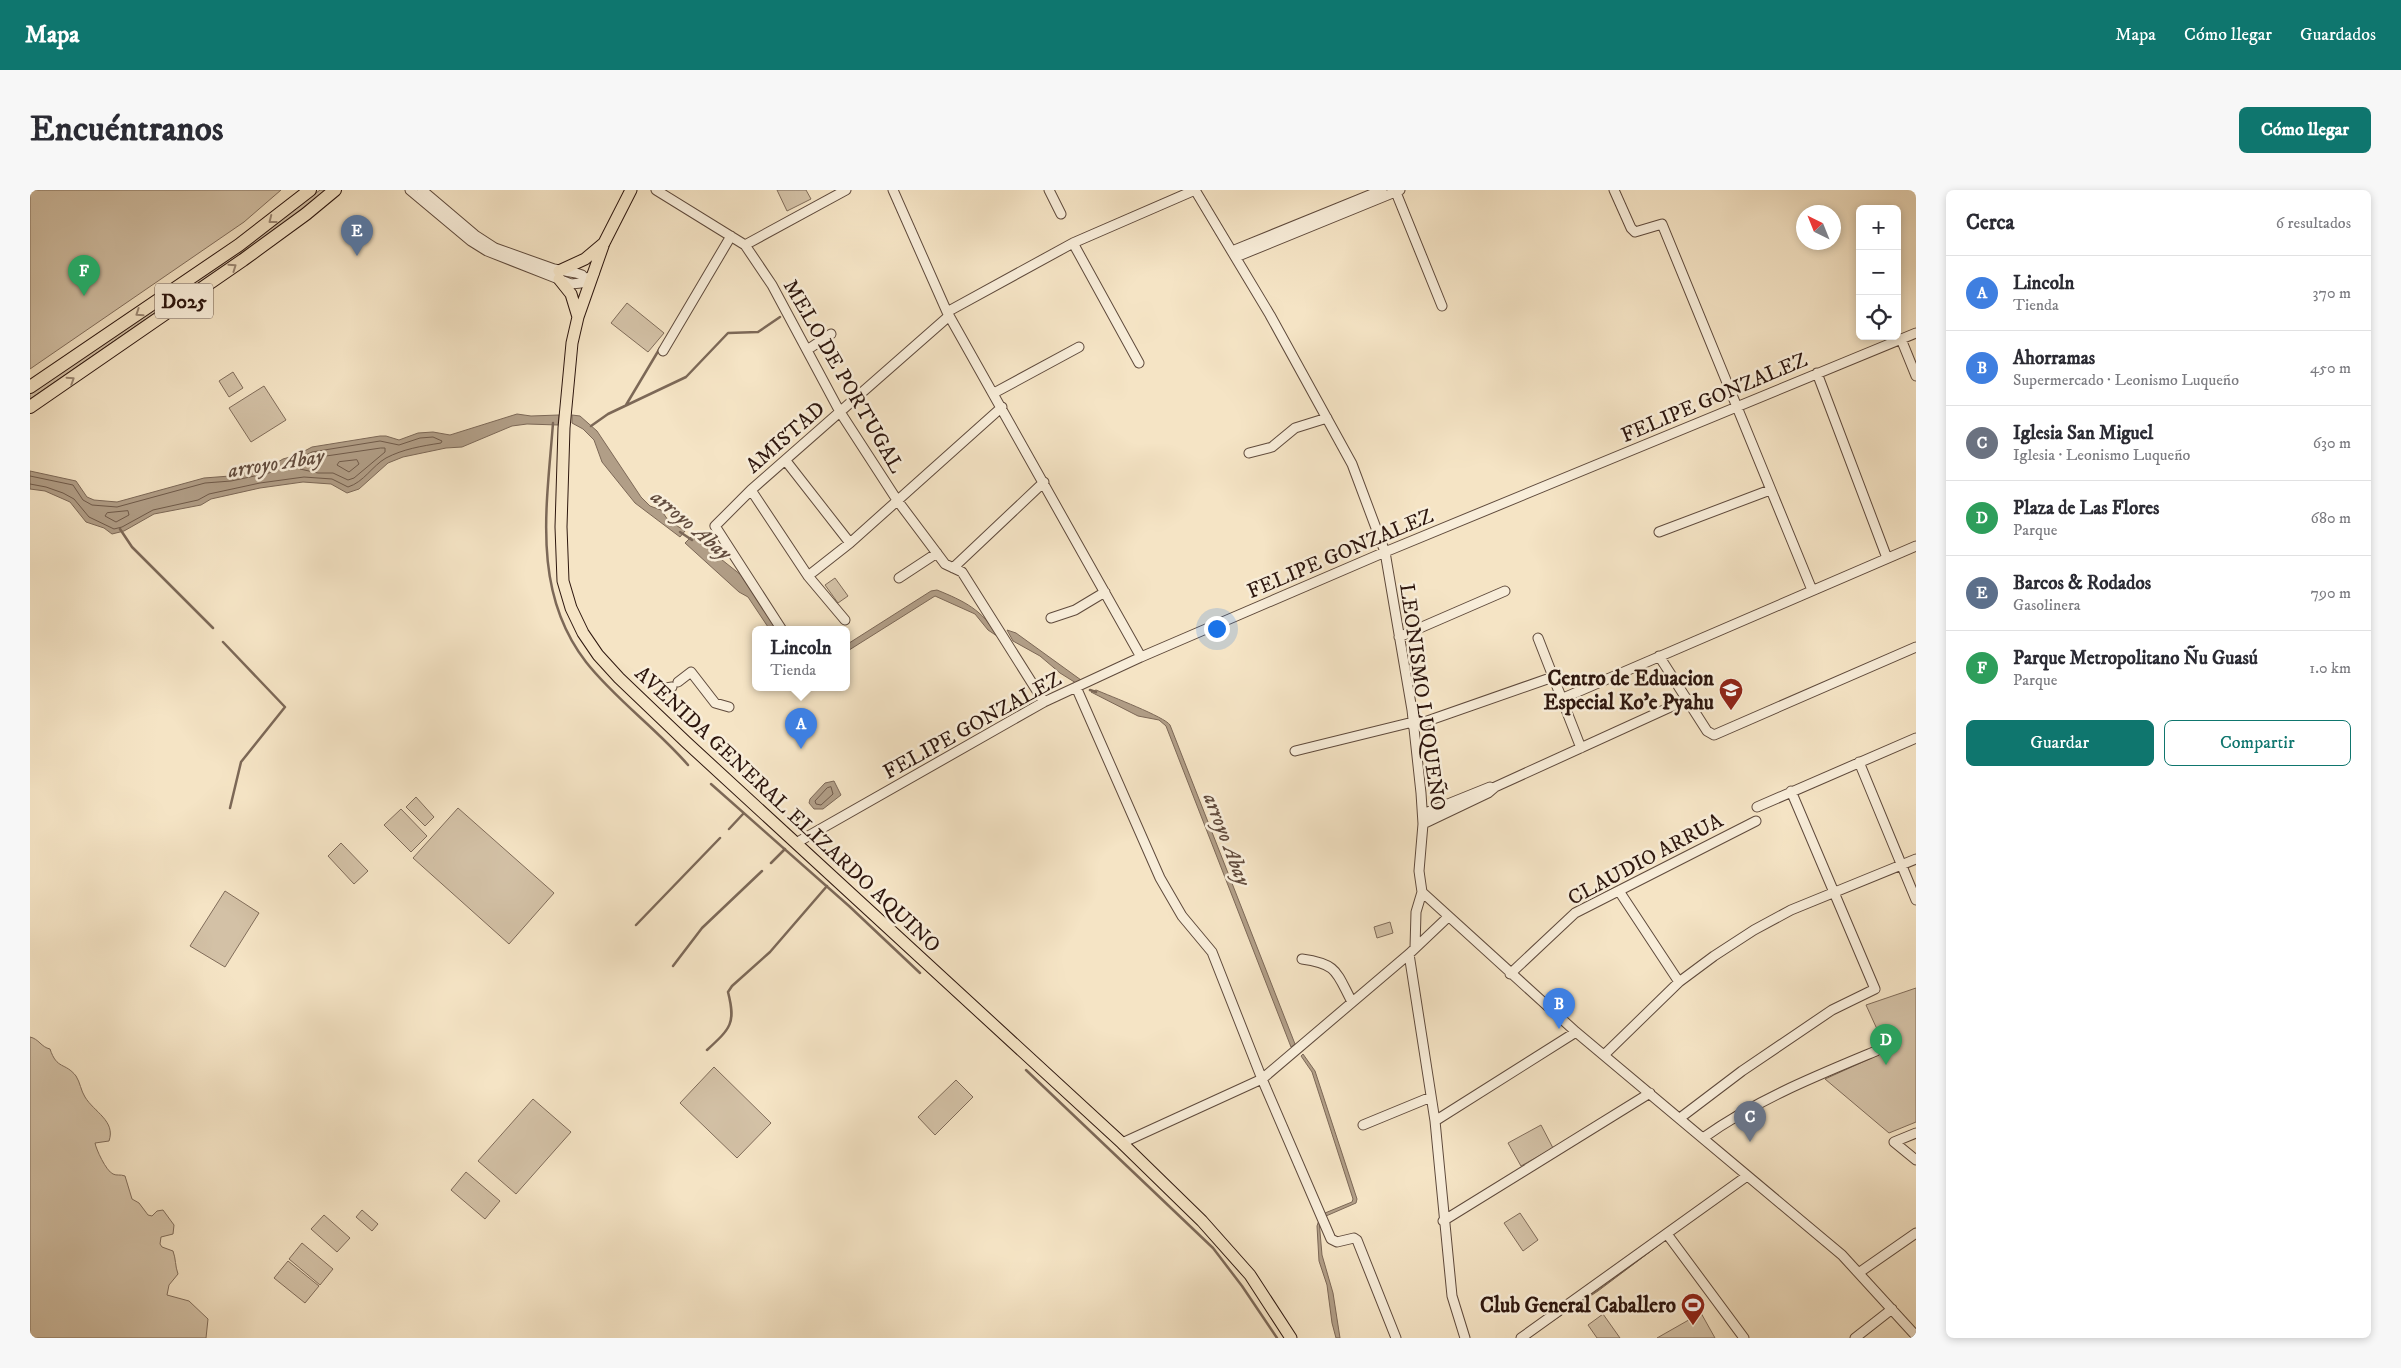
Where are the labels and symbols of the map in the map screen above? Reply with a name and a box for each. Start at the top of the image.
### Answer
north arrow [1796,205,1841,250]
one-way arrow [268,214,278,223]
pin: E [341,215,373,256]
pin: F [68,255,100,296]
one-way arrow [227,264,237,273]
street label: MELO DE PORTUGAL [777,275,909,478]
road number: D025 [155,284,213,318]
one-way arrow [135,307,145,316]
street label: FELIPE GONZALEZ [1617,347,1812,449]
one-way arrow [65,376,74,386]
street label: AMISTAD [741,396,831,479]
water label: arroyo Abay [225,442,328,485]
water label: arroyo Abay [644,483,738,568]
street label: FELIPE GONZALEZ [1243,503,1438,605]
street label: LEONISMO LUQUEÑO [1393,581,1453,813]
your location [1204,616,1230,642]
street label: AVENIDA GENERAL ELIZARDO AQUINO [630,660,946,958]
street label: FELIPE GONZALEZ [879,666,1066,786]
place label: Centro de Eduacion Especial Ko'e Pyahu [1544,666,1715,716]
school or university icon: Centro de Eduacion Especial Ko'e Pyahu [1718,677,1744,711]
pin: A [785,708,817,749]
water label: arroyo Abay [1196,789,1257,891]
street label: CLAUDIO ARRUA [1563,808,1728,912]
pin: B [1543,988,1575,1029]
pin: D [1870,1024,1902,1065]
pin: C [1734,1101,1766,1142]
sports icon: Club General Caballero [1680,1292,1706,1326]
place label: Club General Caballero [1480,1293,1676,1319]

